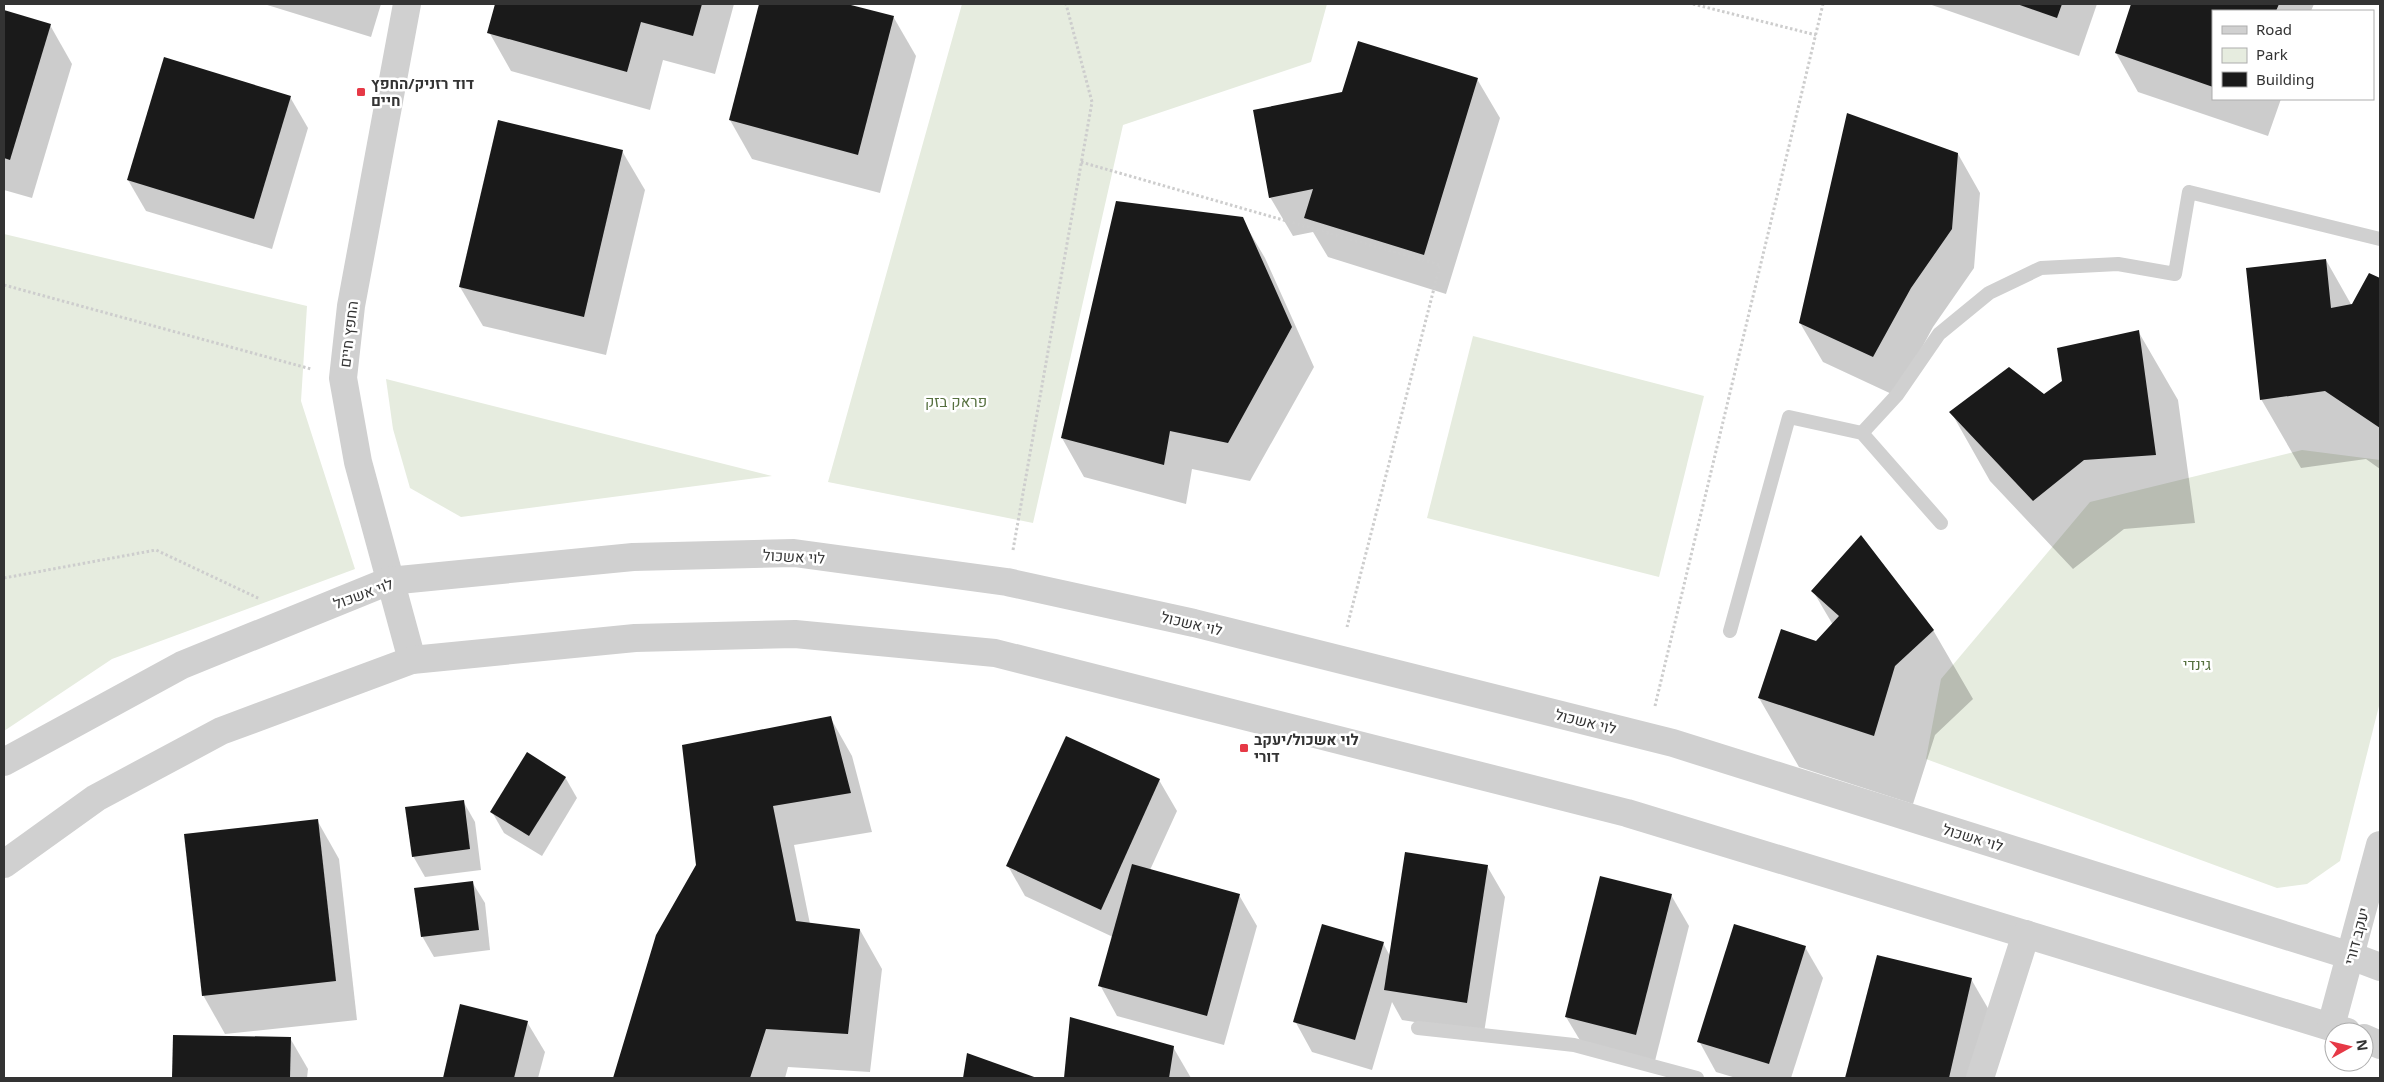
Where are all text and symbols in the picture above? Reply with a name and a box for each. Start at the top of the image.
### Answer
legend [2212,10,2374,100]
text: Road [2256,19,2292,39]
text: Park [2256,44,2288,64]
text: Building [2256,69,2314,89]
place label: דוד רזניק/החפץ חיים [371,73,474,110]
marker: דוד רזניק/החפץ חיים [355,86,367,98]
street label: החפץ חיים [334,300,362,368]
park label: פראק בזק [925,391,987,411]
street label: לוי אשכול [762,544,826,568]
street label: לוי אשכול [330,573,396,613]
street label: לוי אשכול [1159,606,1225,640]
park label: גינדי [2183,654,2211,674]
street label: לוי אשכול [1553,704,1619,738]
place label: לוי אשכול/יעקב דורי [1254,729,1359,766]
marker: לוי אשכול/יעקב דורי [1238,742,1250,754]
street label: לוי אשכול [1940,818,2006,856]
street label: יעקב דורי [2339,905,2373,967]
north arrow [2324,1022,2374,1072]
text: N [2352,1038,2373,1052]

